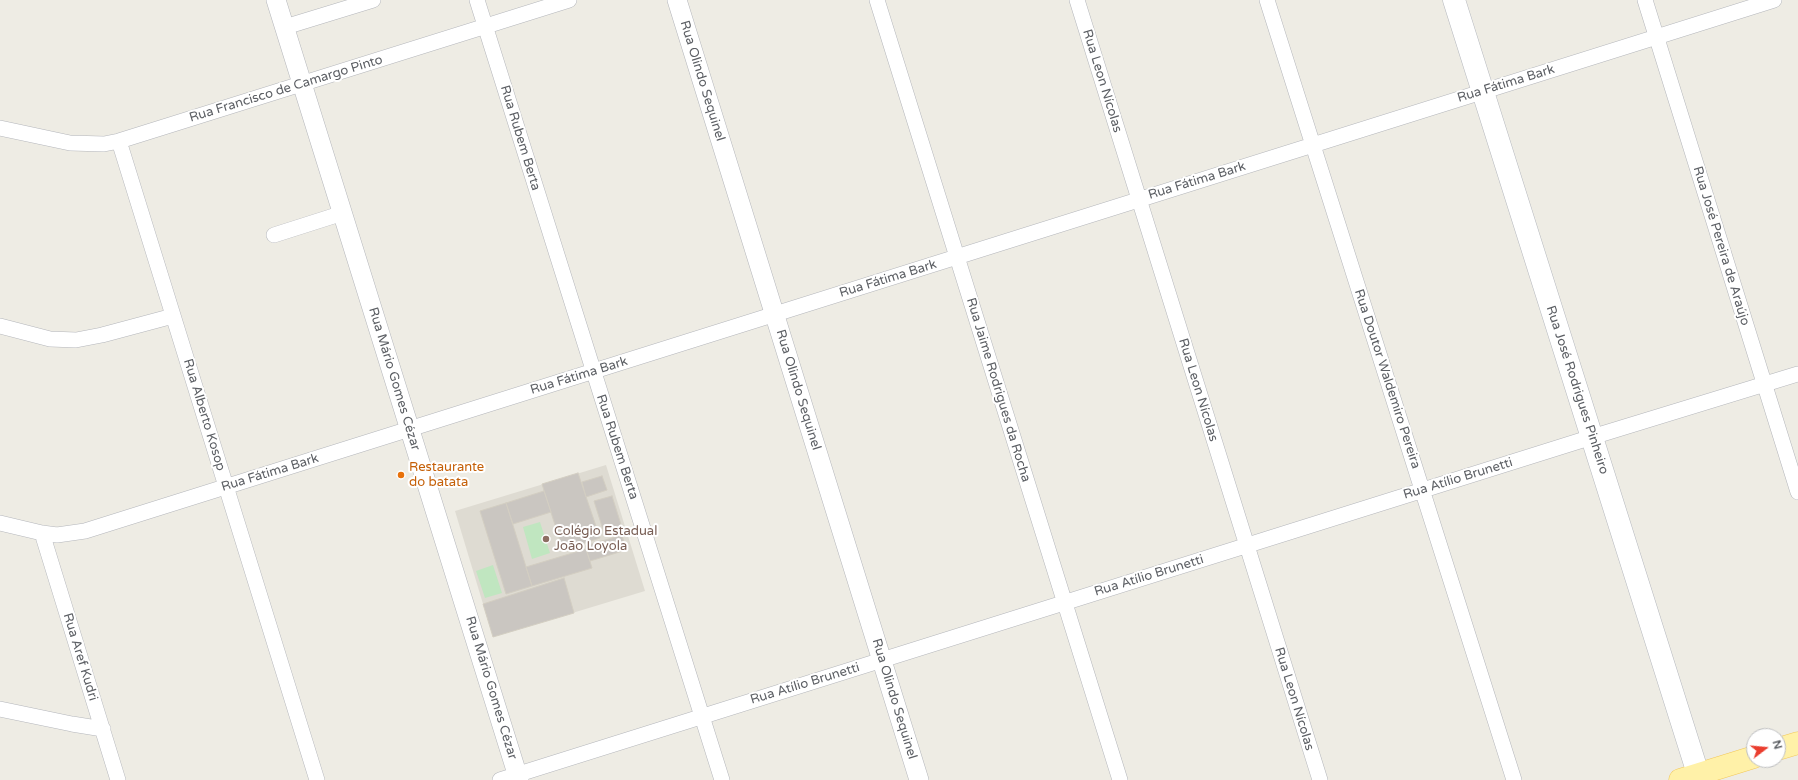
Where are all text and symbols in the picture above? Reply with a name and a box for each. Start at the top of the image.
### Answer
street label: Rua Olindo Sequinel [676,19,728,143]
street label: Rua Leon Nícolas [1079,28,1125,134]
street label: Rua Francisco de Camargo Pinto [187,52,385,126]
street label: Rua Fátima Bark [1455,62,1557,106]
street label: Rua Rubem Berta [497,83,543,193]
street label: Rua Fátima Bark [1146,159,1248,203]
street label: Rua José Pereira de Araújo [1689,165,1753,327]
street label: Rua Fátima Bark [837,257,939,301]
street label: Rua Doutor Waldemiro Pereira [1351,287,1423,471]
street label: Rua Jaime Rodrigues da Rocha [962,296,1034,484]
street label: Rua José Rodrigues Pinheiro [1542,304,1612,476]
street label: Rua Mário Gomes Cézar [365,306,423,452]
street label: Rua Olindo Sequinel [772,328,824,452]
street label: Rua Leon Nícolas [1175,337,1221,443]
street label: Rua Fátima Bark [528,354,630,398]
street label: Rua Alberto Kosop [180,357,228,473]
street label: Rua Rubem Berta [593,393,641,501]
street label: Rua Fátima Bark [219,451,321,495]
street label: Rua Atílio Brunetti [1401,455,1515,503]
place label: Restaurante do batata [409,460,484,491]
marker: Restaurante do batata [396,470,406,480]
place label: Colégio Estadual João Loyola [554,524,657,555]
marker: Colégio Estadual João Loyola [541,534,551,544]
street label: Rua Atílio Brunetti [1092,552,1206,600]
street label: Rua Aref Kudri [59,611,101,703]
street label: Rua Mário Gomes Cézar [462,615,520,761]
street label: Rua Olindo Sequinel [868,637,920,761]
street label: Rua Leon Nícolas [1271,646,1317,752]
street label: Rua Atílio Brunetti [748,660,862,708]
north arrow [1746,728,1786,768]
text: N [1770,739,1785,751]

